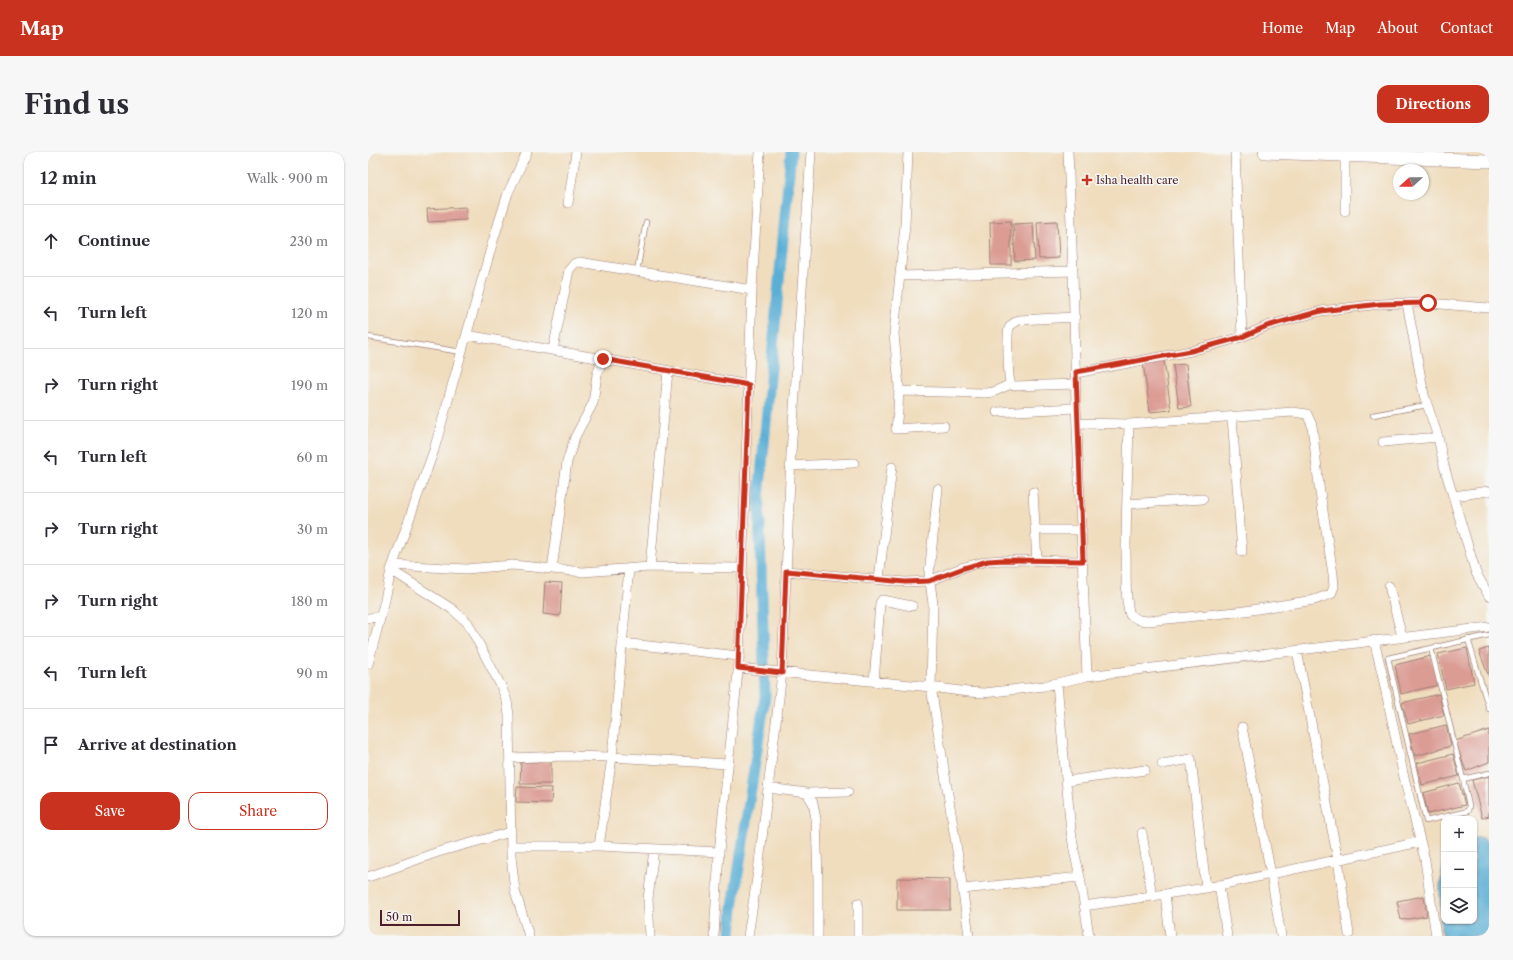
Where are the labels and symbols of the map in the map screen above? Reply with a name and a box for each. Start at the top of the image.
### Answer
north arrow [1393,164,1429,200]
place label: Isha health care [1096,173,1178,187]
marker: Isha health care [1081,174,1093,186]
route start [1419,294,1437,312]
route end [594,350,612,368]
scale bar [380,908,460,927]

